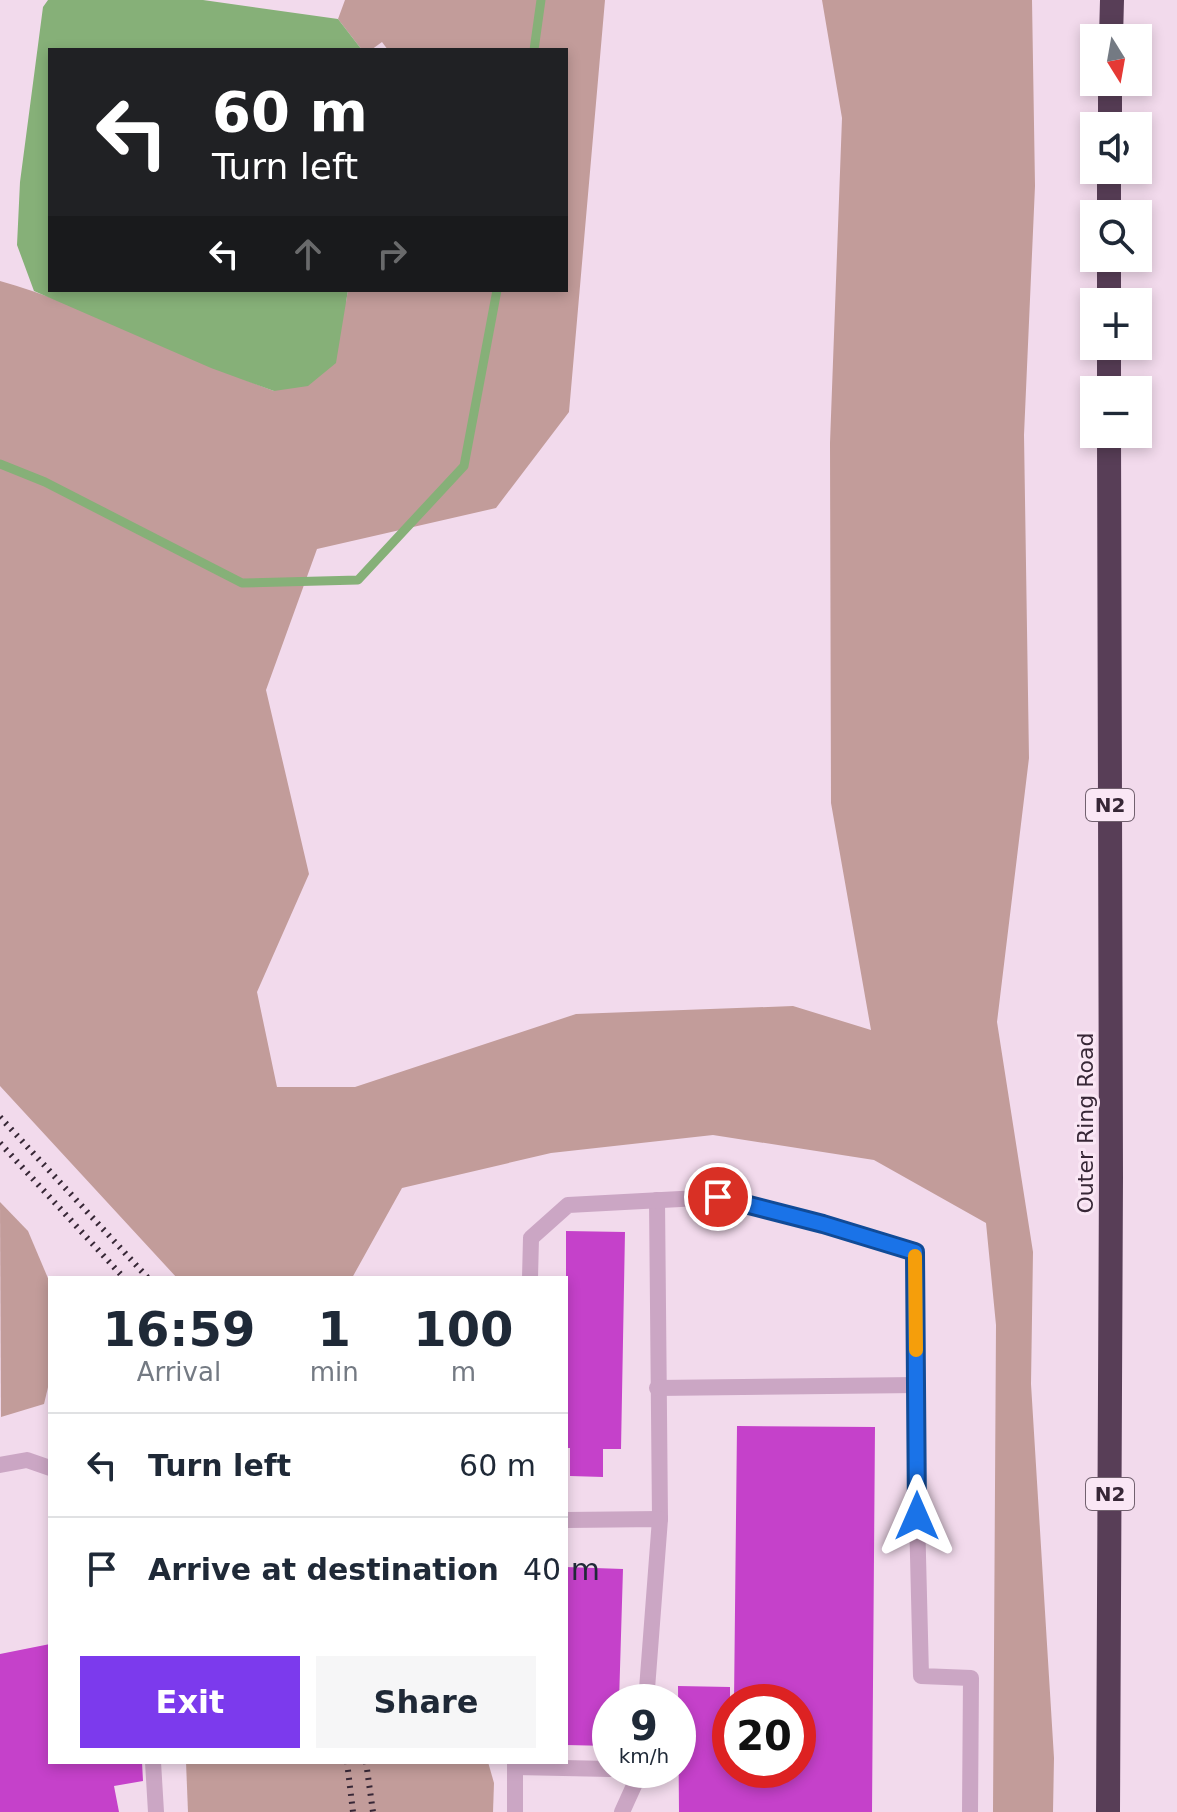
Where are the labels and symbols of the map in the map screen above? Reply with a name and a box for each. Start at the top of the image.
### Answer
north arrow [1080,24,1152,96]
road number: N2 [1086,789,1134,821]
street label: Outer Ring Road [1073,1033,1098,1213]
pin [684,1163,752,1231]
position arrow [875,1474,959,1558]
road number: N2 [1086,1478,1134,1510]
speed limit sign: 20 [712,1684,816,1788]

